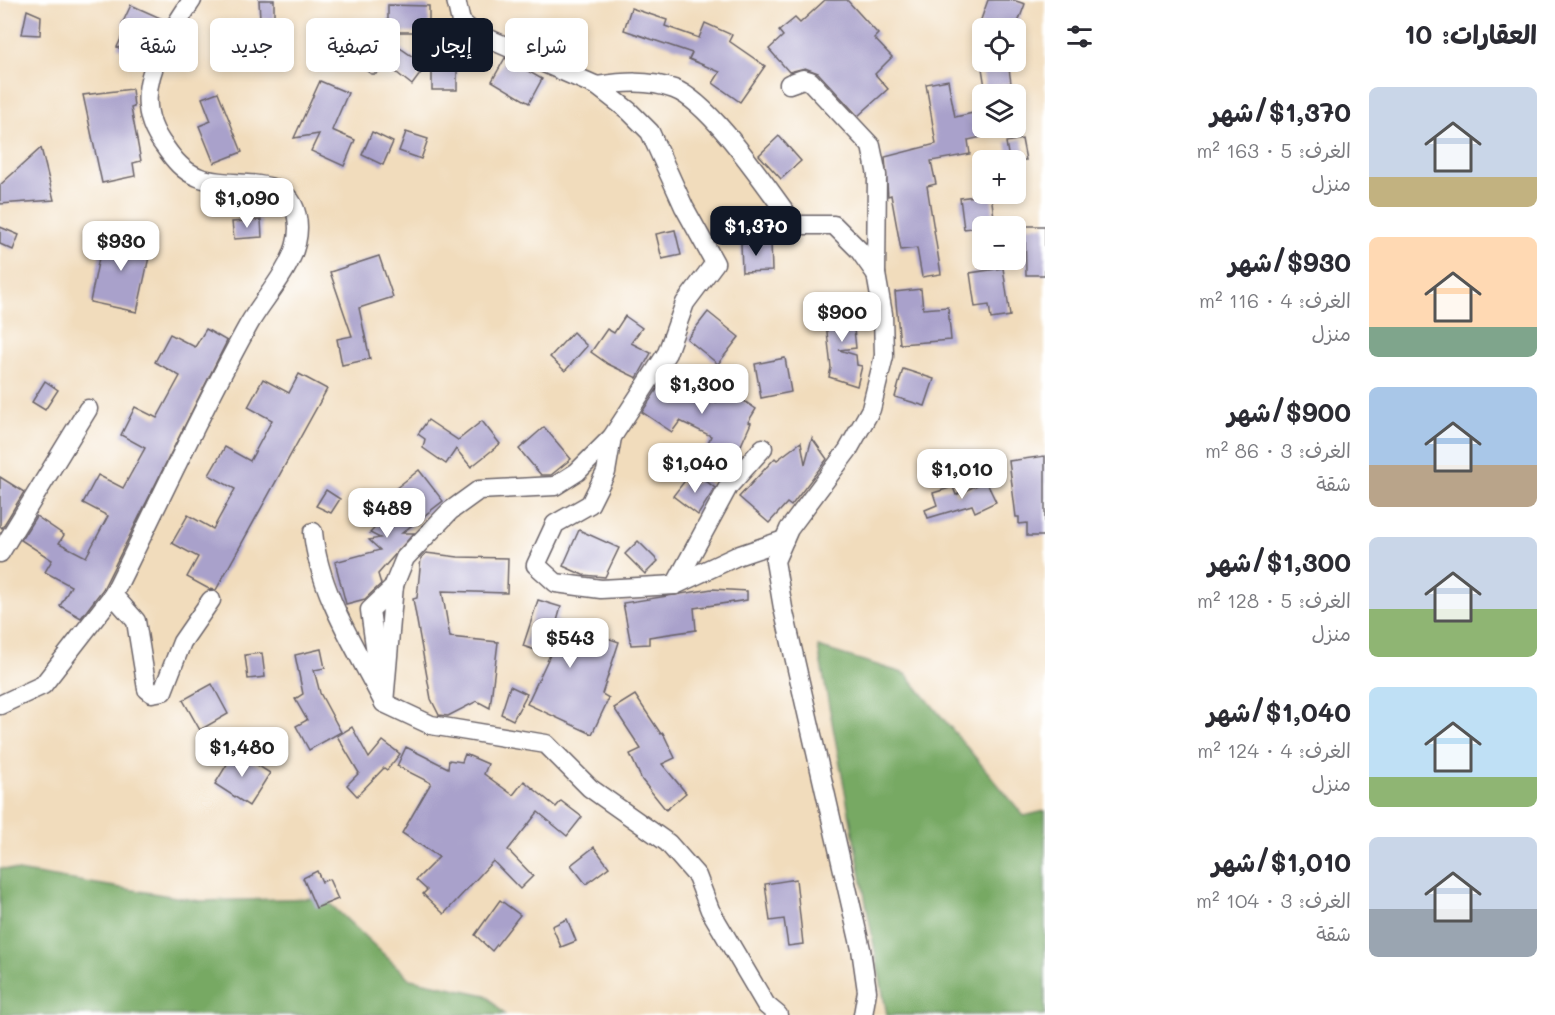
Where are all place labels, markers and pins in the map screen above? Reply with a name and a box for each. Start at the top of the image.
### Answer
pin: $1,090 [198,178,296,229]
pin: $1,370 [707,206,805,257]
pin: $930 [85,221,157,272]
pin: $900 [806,292,878,343]
pin: $1,300 [653,364,751,415]
pin: $1,040 [646,443,744,494]
pin: $1,010 [913,449,1011,500]
pin: $489 [351,488,423,539]
pin: $543 [534,618,606,669]
pin: $1,480 [193,727,291,778]

